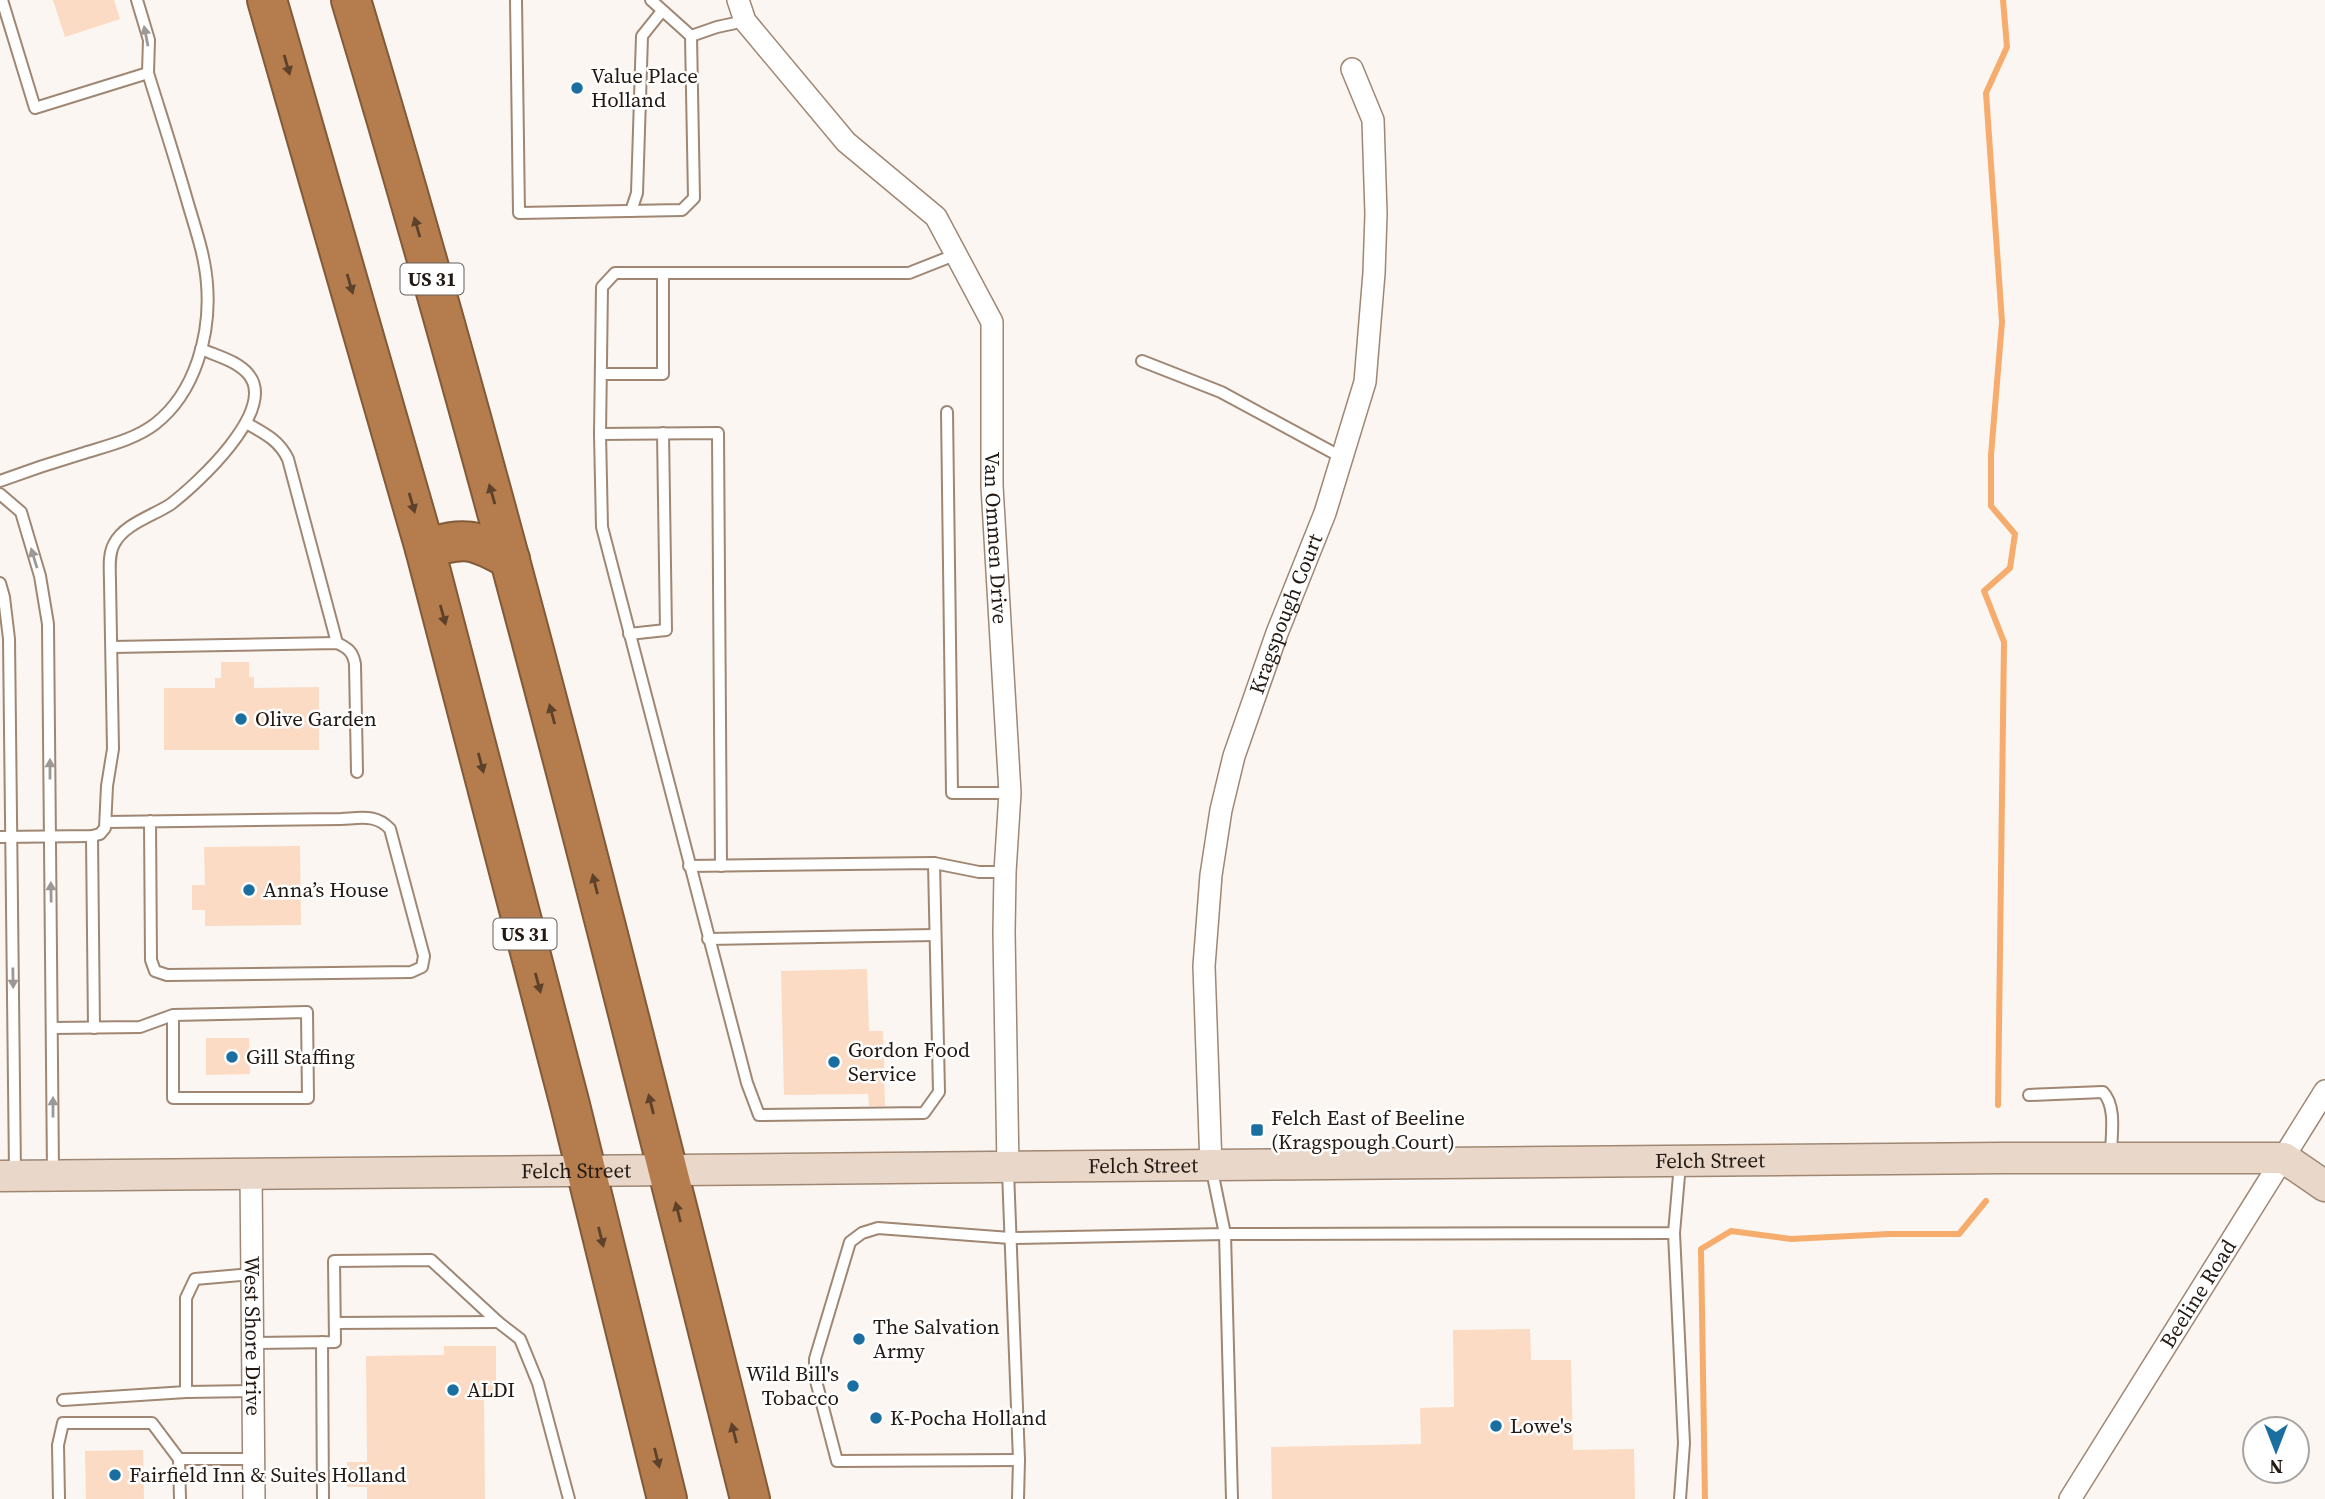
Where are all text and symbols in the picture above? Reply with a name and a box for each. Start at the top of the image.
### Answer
one-way arrow [141,25,152,47]
one-way arrow [282,55,292,76]
place label: Value Place Holland [591,61,698,114]
marker: Value Place Holland [569,80,585,96]
one-way arrow [412,216,422,237]
road number: US 31 [400,264,464,294]
one-way arrow [345,274,355,295]
street label: Van Ommen Drive [978,452,1015,625]
one-way arrow [486,482,497,504]
one-way arrow [408,492,418,513]
street label: Kragspough Court [1242,529,1329,698]
one-way arrow [29,547,39,568]
one-way arrow [438,604,448,625]
one-way arrow [546,703,557,725]
place label: Olive Garden [255,704,377,733]
marker: Olive Garden [233,711,249,727]
one-way arrow [476,752,487,774]
one-way arrow [44,757,56,779]
one-way arrow [589,873,600,895]
place label: Anna’s House [263,875,389,904]
one-way arrow [45,881,57,903]
marker: Anna’s House [241,882,257,898]
road number: US 31 [494,918,556,950]
one-way arrow [7,968,18,990]
one-way arrow [533,972,544,994]
place label: Gordon Food Service [848,1035,970,1088]
place label: Gill Staffing [246,1042,355,1071]
marker: Gill Staffing [224,1049,240,1065]
marker: Gordon Food Service [826,1054,842,1070]
one-way arrow [645,1093,656,1115]
one-way arrow [47,1096,59,1118]
place label: Felch East of Beeline (Kragspough Court) [1271,1103,1465,1156]
marker: Felch East of Beeline (Kragspough Court) [1249,1122,1265,1138]
street label: Felch Street [1655,1145,1765,1175]
street label: Felch Street [1088,1150,1198,1180]
street label: Felch Street [521,1155,631,1185]
one-way arrow [672,1201,683,1223]
one-way arrow [596,1226,607,1248]
street label: Beeline Road [2153,1234,2243,1353]
street label: West Shore Drive [238,1256,268,1416]
place label: The Salvation Army [873,1312,1000,1365]
marker: The Salvation Army [851,1331,867,1347]
place label: Wild Bill's Tobacco [746,1359,839,1412]
place label: ALDI [467,1375,515,1404]
marker: Wild Bill's Tobacco [845,1378,861,1394]
marker: ALDI [445,1382,461,1398]
place label: K-Pocha Holland [890,1403,1047,1432]
marker: K-Pocha Holland [868,1410,884,1426]
place label: Lowe's [1510,1411,1572,1440]
north arrow [2241,1415,2311,1485]
marker: Lowe's [1488,1418,1504,1434]
one-way arrow [728,1422,739,1444]
one-way arrow [652,1447,663,1469]
text: N [2269,1454,2283,1480]
place label: Fairfield Inn & Suites Holland [129,1460,406,1489]
marker: Fairfield Inn & Suites Holland [107,1467,123,1483]

